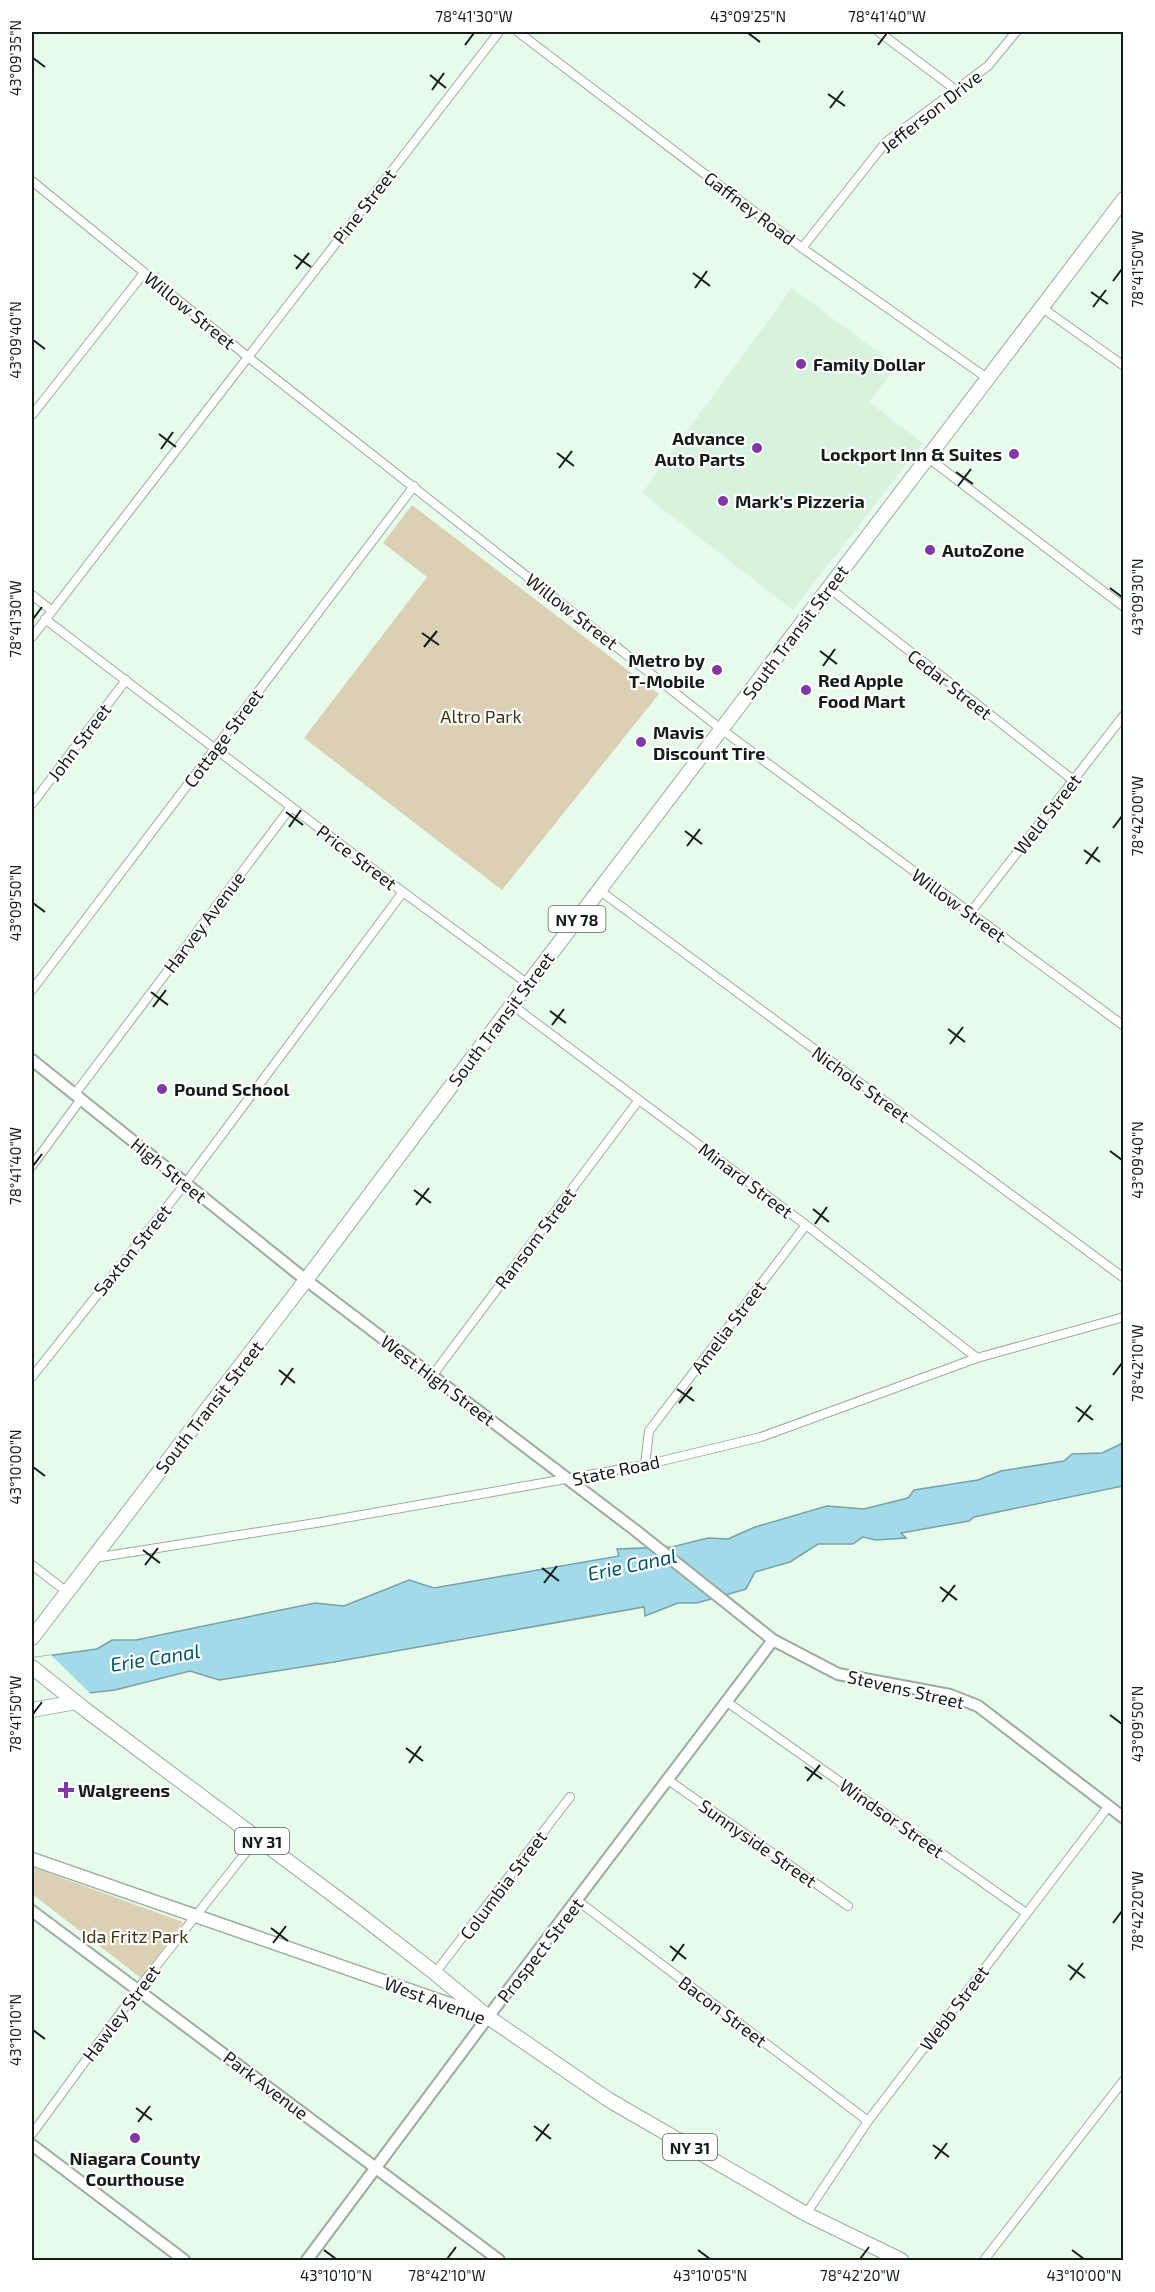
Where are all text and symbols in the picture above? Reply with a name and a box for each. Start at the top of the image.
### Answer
text: 78°41'30"W [435,7,513,25]
text: 43°09'25"N [710,7,786,25]
text: 78°41'40"W [848,7,926,25]
text: 43°09'35"N [6,20,24,96]
street label: Jefferson Drive [876,65,986,157]
street label: Pine Street [328,164,400,248]
street label: Gaffney Road [700,167,800,249]
text: 78°41'50"W [1128,230,1146,308]
street label: Willow Street [140,267,240,354]
text: 43°09'40"N [6,301,24,379]
place label: Family Dollar [813,353,926,375]
marker: Family Dollar [794,357,808,371]
place label: Advance Auto Parts [655,427,745,470]
marker: Advance Auto Parts [750,441,764,455]
place label: Lockport Inn & Suites [820,443,1002,465]
marker: Lockport Inn & Suites [1007,447,1021,461]
place label: Mark's Pizzeria [735,490,865,512]
marker: Mark's Pizzeria [716,494,730,508]
place label: AutoZone [942,539,1024,561]
marker: AutoZone [923,543,937,557]
text: 43°09'30"N [1128,558,1146,636]
street label: South Transit Street [737,560,853,703]
street label: Willow Street [522,568,623,654]
text: 78°41'30"W [6,580,24,658]
street label: Cedar Street [903,644,997,724]
place label: Metro by T-Mobile [628,649,706,692]
marker: Metro by T-Mobile [710,663,724,677]
place label: Red Apple Food Mart [818,669,906,712]
marker: Red Apple Food Mart [799,683,813,697]
street label: Cottage Street [179,684,267,792]
street label: John Street [43,699,115,785]
park label: Altro Park [440,705,522,727]
place label: Mavis Discount Tire [653,721,765,764]
marker: Mavis Discount Tire [634,735,648,749]
street label: Weld Street [1009,769,1085,859]
text: 78°42'00"W [1128,776,1146,856]
street label: Price Street [313,820,402,894]
street label: Willow Street [908,864,1010,947]
text: 43°09'50"N [6,865,24,941]
street label: Harvey Avenue [159,867,249,977]
road number: NY 78 [548,906,606,932]
street label: South Transit Street [443,947,559,1090]
street label: Nichols Street [808,1041,914,1127]
place label: Pound School [174,1078,290,1100]
marker: Pound School [155,1082,169,1096]
text: 43°09'40"N [1128,1121,1146,1199]
text: 78°41'40"W [6,1127,24,1205]
street label: High Street [127,1133,211,1207]
street label: Minard Street [695,1138,797,1223]
street label: Ransom Street [490,1183,580,1293]
street label: Saxton Street [89,1200,176,1300]
street label: Amelia Street [686,1276,770,1378]
text: 78°42'10"W [1128,1324,1146,1402]
street label: West High Street [376,1330,500,1430]
street label: South Transit Street [150,1336,268,1478]
text: 43°10'00"N [6,1429,24,1505]
street label: State Road [570,1450,662,1490]
water label: Erie Canal [585,1543,679,1585]
water label: Erie Canal [108,1638,202,1676]
street label: Stevens Street [845,1665,967,1713]
text: 78°41'50"W [6,1675,24,1753]
text: 43°09'50"N [1128,1686,1146,1762]
street label: Windsor Street [835,1774,949,1862]
place label: Walgreens [78,1779,170,1801]
marker: Walgreens [59,1783,73,1797]
street label: Sunnyside Street [695,1794,821,1892]
street label: Columbia Street [455,1826,551,1944]
road number: NY 31 [235,1828,289,1854]
text: 78°42'20"W [1128,1871,1146,1951]
street label: Prospect Street [492,1893,588,2007]
park label: Ida Fritz Park [82,1925,188,1947]
street label: Hawley Street [78,1960,164,2065]
street label: Webb Street [915,1961,993,2055]
street label: West Avenue [381,1971,489,2029]
street label: Bacon Street [675,1971,771,2051]
text: 43°10'10"N [6,1994,24,2066]
street label: Park Avenue [219,2046,313,2124]
marker: Niagara County Courthouse [128,2131,142,2145]
road number: NY 31 [663,2134,717,2160]
place label: Niagara County Courthouse [70,2147,201,2190]
text: 43°10'10"N [300,2266,372,2284]
text: 78°42'10"W [408,2266,486,2284]
text: 43°10'05"N [673,2266,747,2284]
text: 78°42'20"W [820,2266,900,2284]
text: 43°10'00"N [1046,2266,1122,2284]

